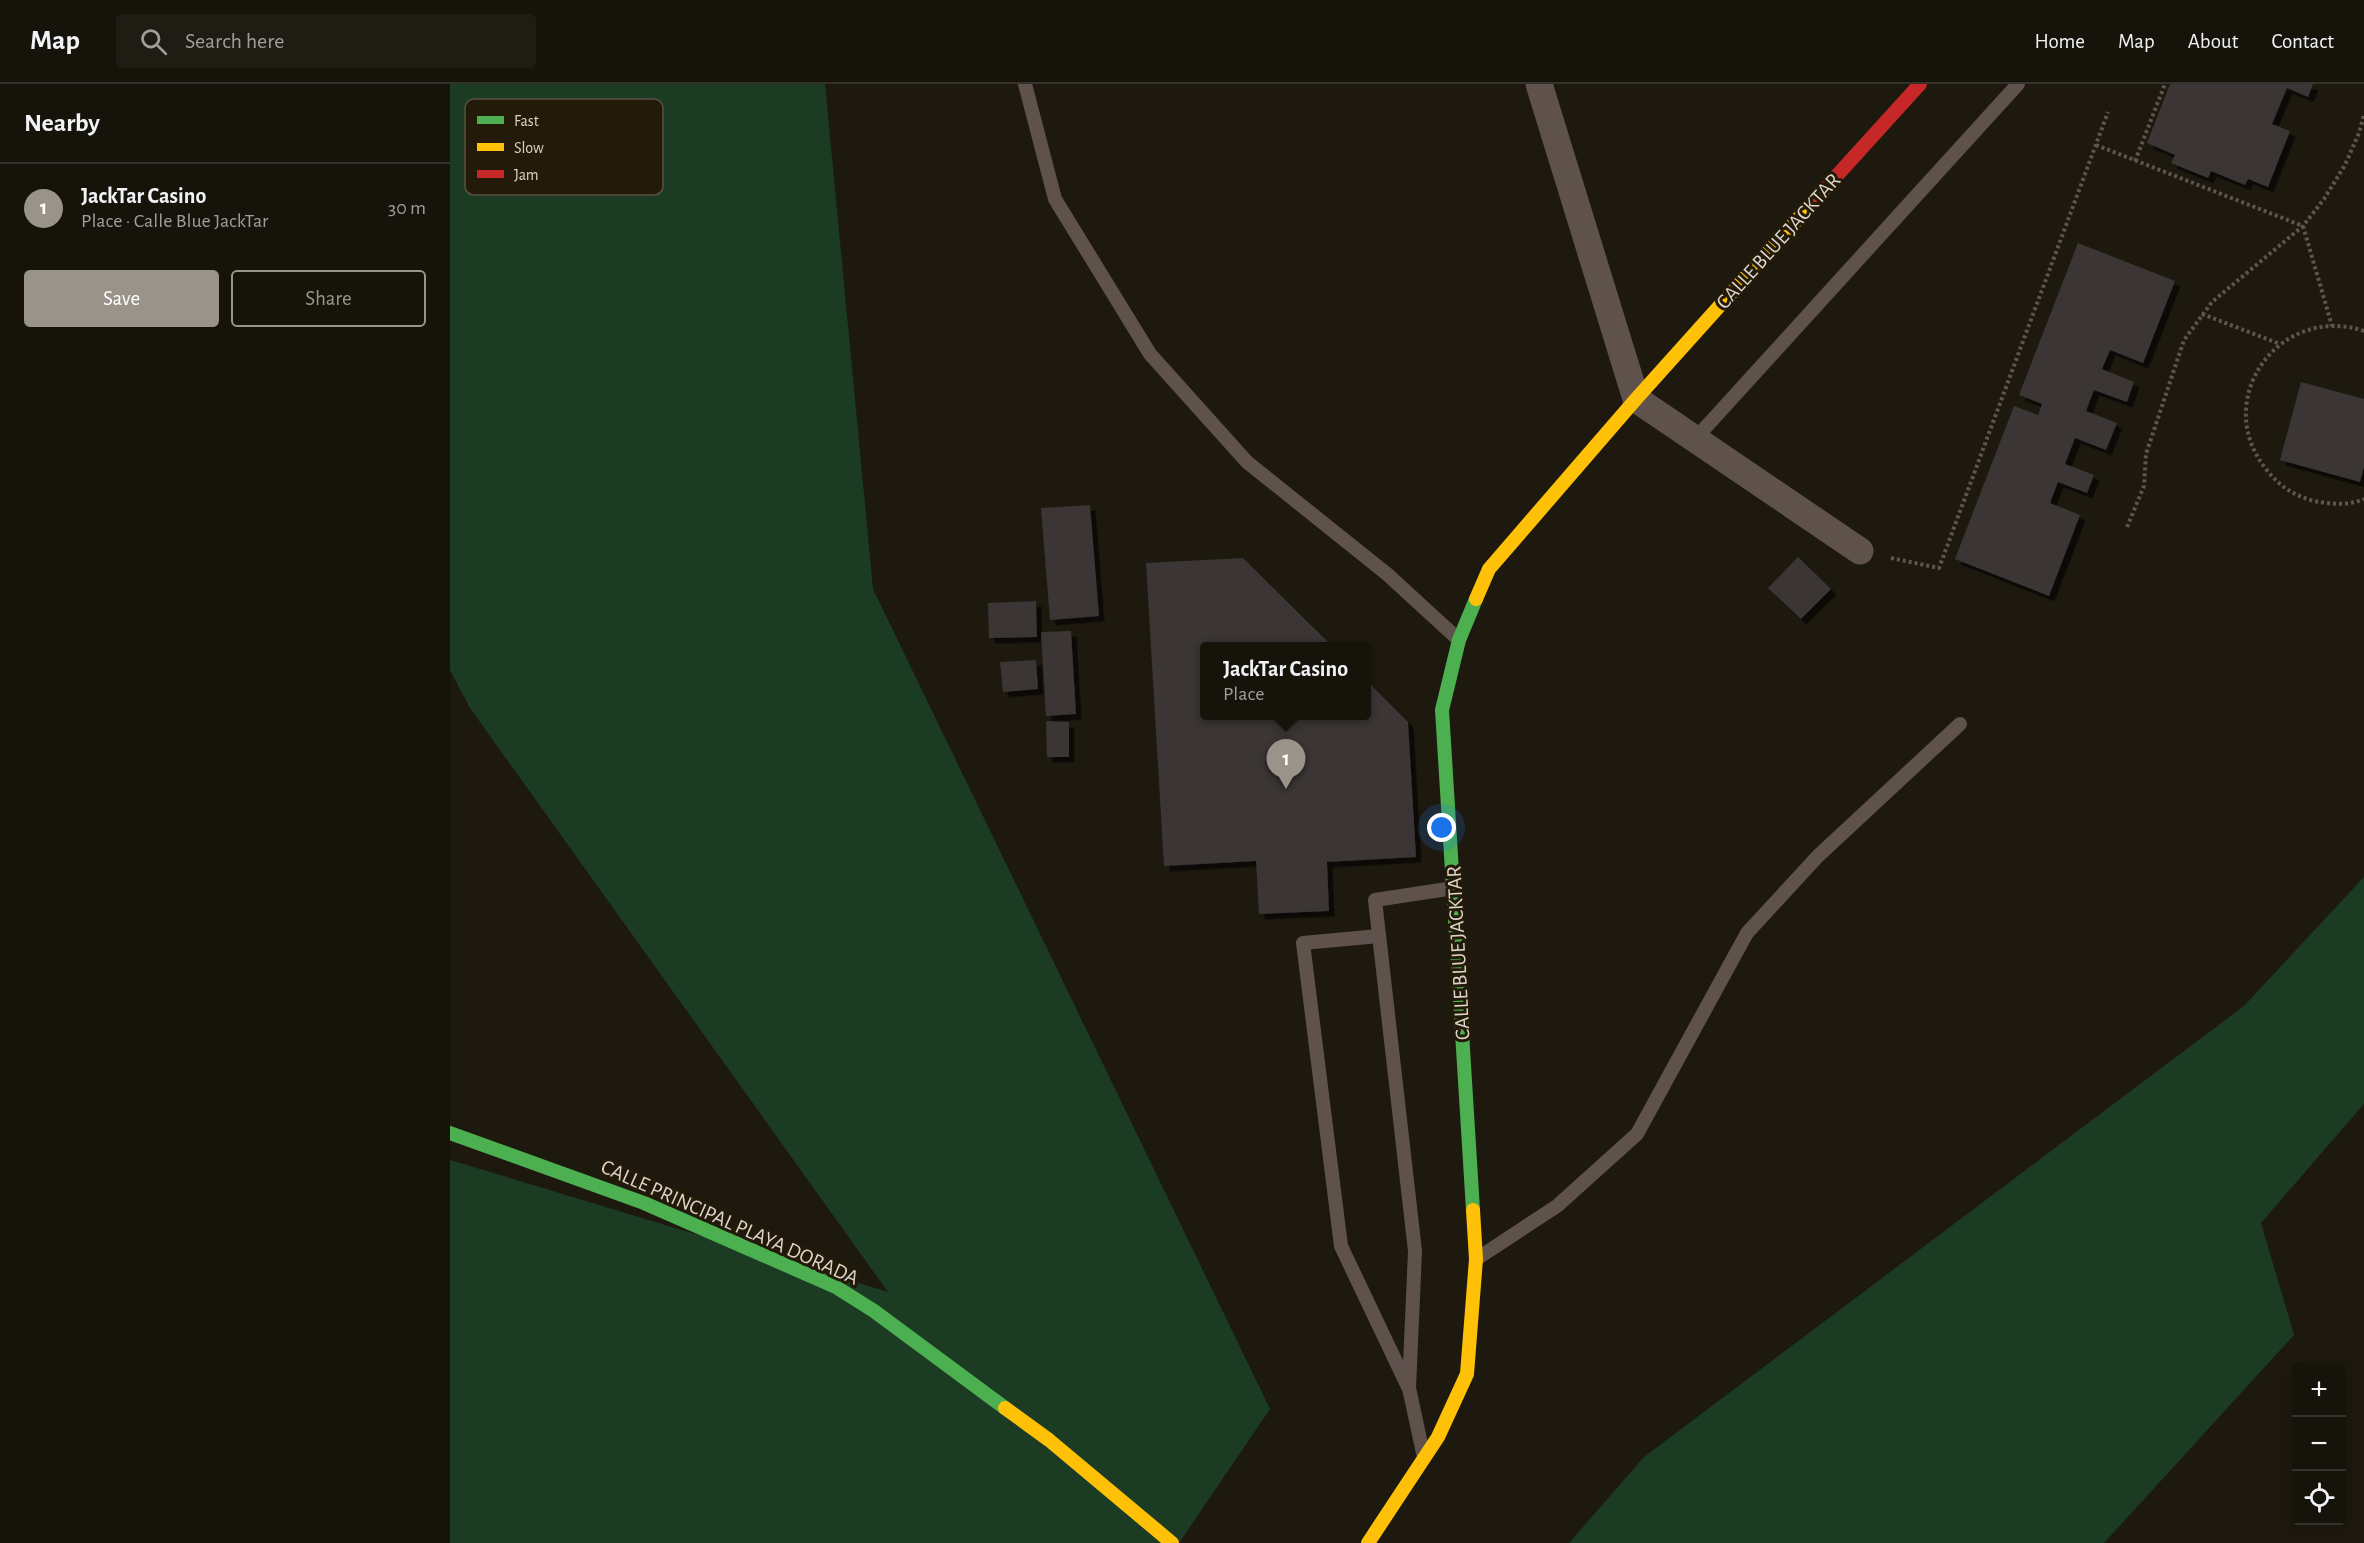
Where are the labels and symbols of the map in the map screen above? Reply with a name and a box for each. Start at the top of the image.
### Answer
legend [465,99,663,195]
text: Fast [514,113,539,129]
text: Slow [514,140,544,156]
text: Jam [514,167,539,183]
street label: CALLE BLUE JACKTAR [1712,170,1844,313]
pin: 1 [1266,740,1306,789]
your location [1427,813,1456,842]
street label: CALLE BLUE JACKTAR [1443,865,1474,1041]
street label: CALLE PRINCIPAL PLAYA DORADA [598,1156,862,1289]

